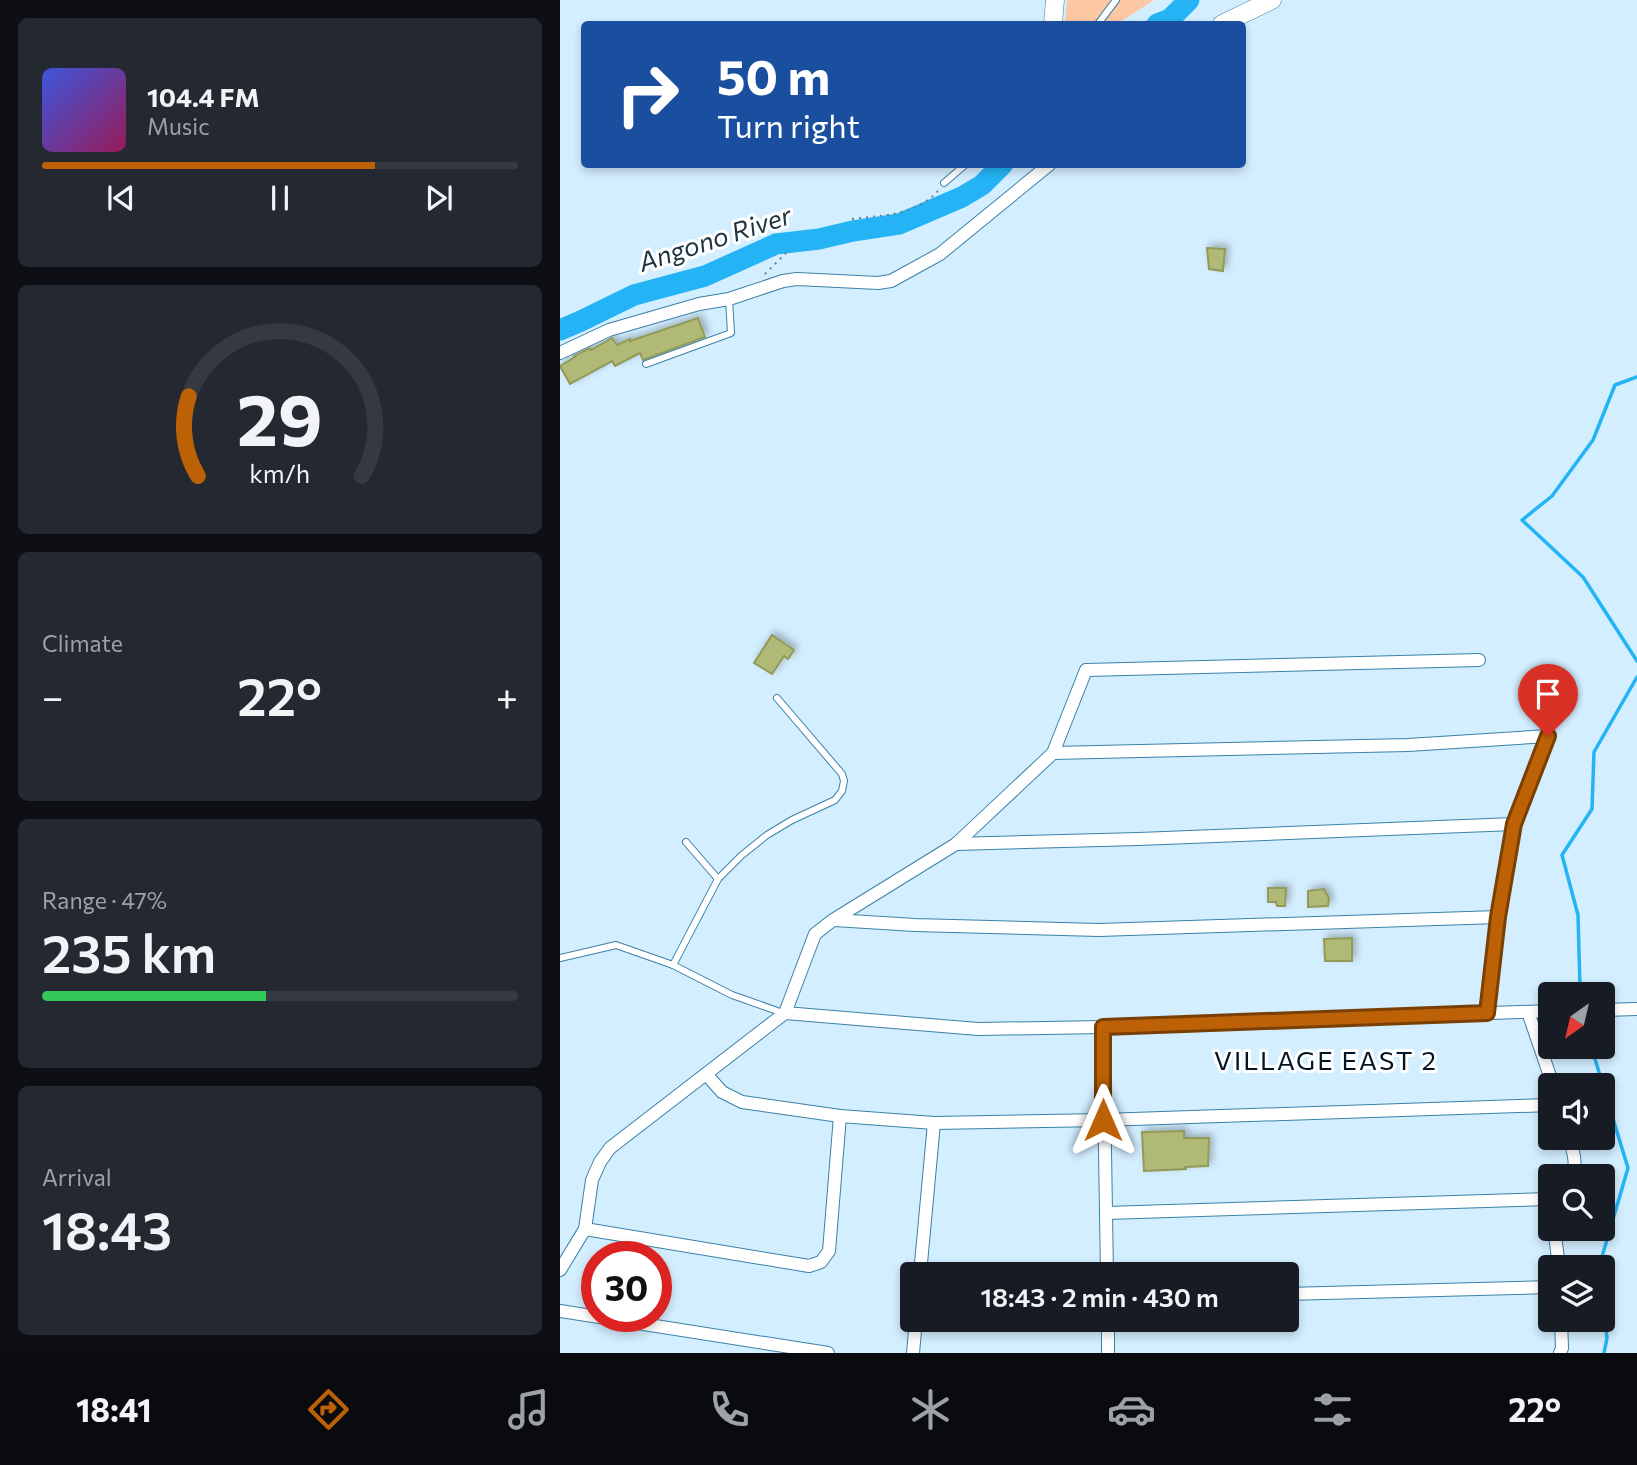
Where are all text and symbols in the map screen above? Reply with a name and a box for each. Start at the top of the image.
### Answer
text: 50 m [717,45,830,105]
icon: right [602,49,693,140]
text: 104.4 FM [147,81,260,112]
text: Turn right [717,105,860,145]
text: Music [147,112,210,140]
icon: previous [102,179,140,217]
icon: pause [261,179,299,217]
icon: next [420,179,458,217]
water label: Angono River [633,198,796,277]
text: 29 [237,372,323,461]
text: km/h [250,457,310,487]
text: Climate [42,629,123,657]
text: 22° [237,663,322,727]
pin [1518,664,1578,736]
text: − [42,672,64,719]
text: + [496,672,518,719]
icon: arrive [1529,675,1567,713]
text: Range · 47% [42,886,167,914]
text: 235 km [42,920,216,984]
north arrow [1538,982,1615,1059]
map controls [1538,982,1615,1332]
district label: VILLAGE EAST 2 [1214,1044,1438,1075]
button: sound [1538,1073,1615,1150]
position arrow [1066,1083,1140,1157]
text: Arrival [42,1163,112,1191]
button: search [1538,1164,1615,1241]
text: 18:43 [42,1197,172,1261]
speed limit sign: 30 [581,1241,672,1332]
button: layers [1538,1255,1615,1332]
text: 18:43 · 2 min · 430 m [980,1281,1219,1312]
icon: directions [304,1385,353,1434]
icon: music [504,1385,553,1434]
icon: phone [705,1385,754,1434]
icon: climate [906,1385,955,1434]
icon: car [1107,1385,1156,1434]
icon: filters [1308,1385,1357,1434]
text: 18:41 [76,1389,152,1429]
text: 22° [1508,1389,1561,1429]

